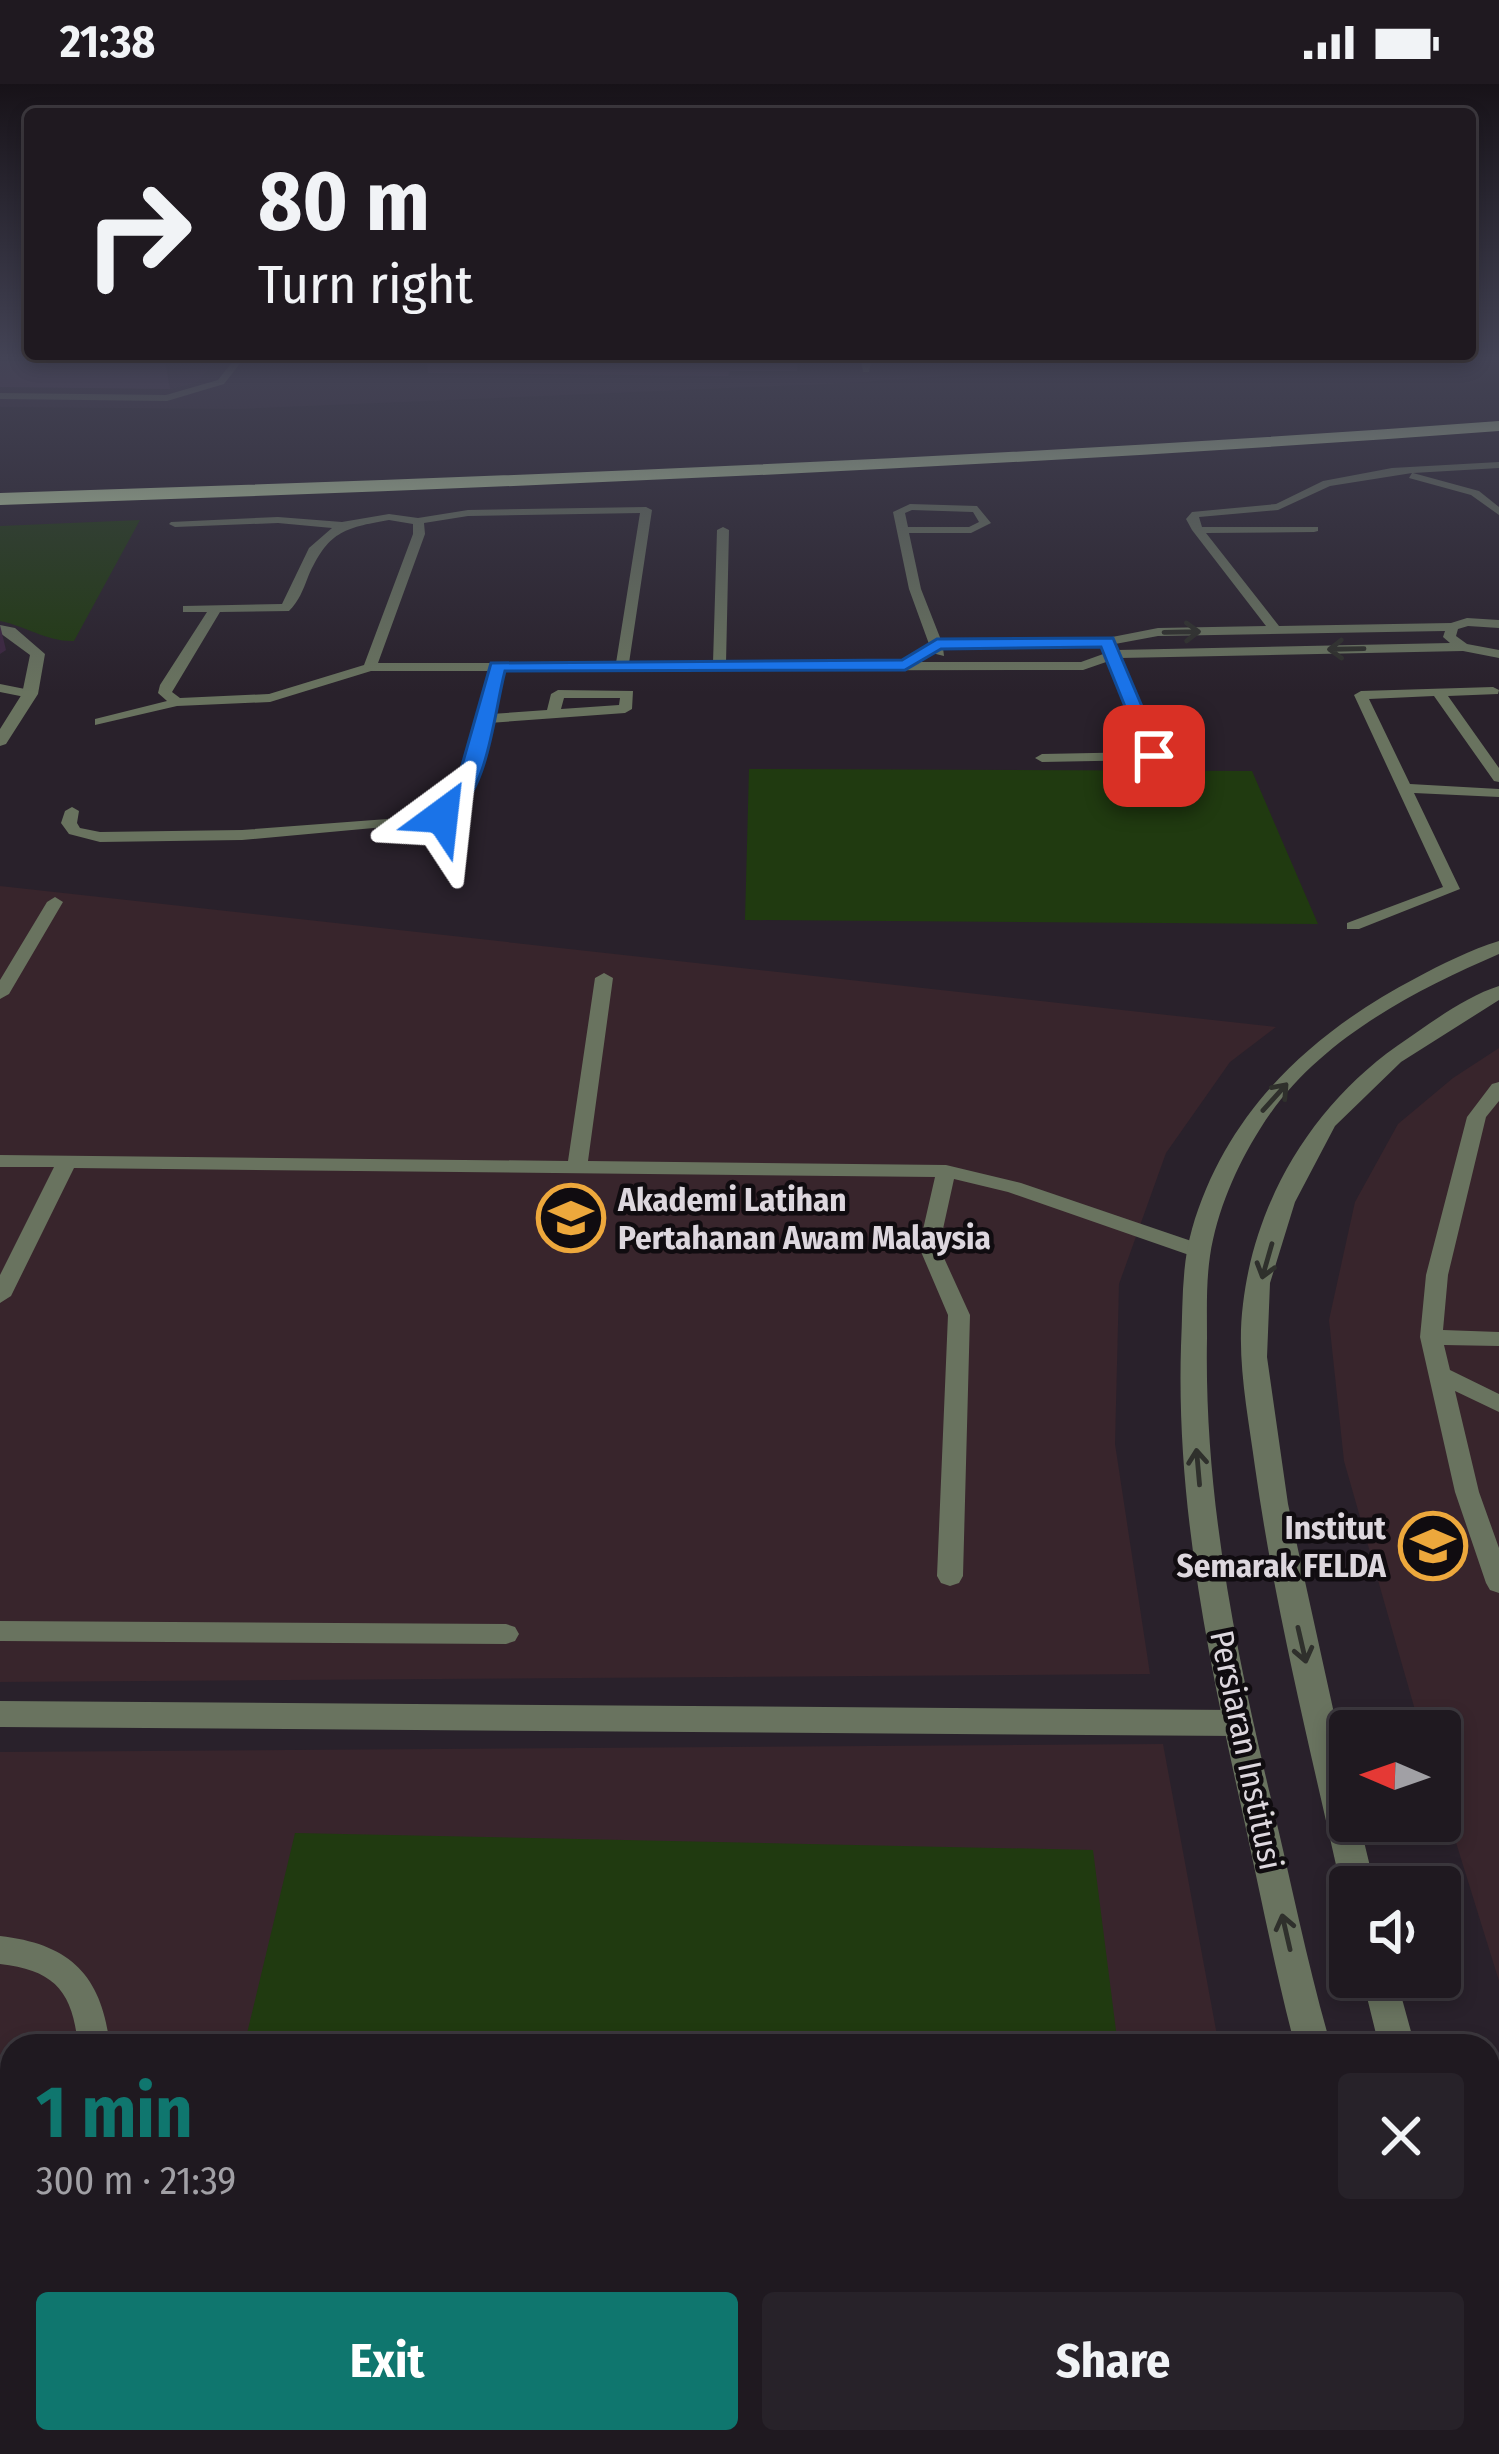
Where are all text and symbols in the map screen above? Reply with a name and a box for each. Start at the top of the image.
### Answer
text: 21:38 [60,15,155,69]
text: 80 m [258,151,430,252]
icon: right [60,156,216,312]
text: Turn right [258,253,473,317]
one-way arrow [1162,620,1201,643]
one-way arrow [1327,638,1366,661]
pin [1103,705,1205,807]
icon: arrive [1121,723,1187,789]
position arrow [379,753,505,879]
one-way arrow [1261,1082,1288,1113]
place label: Akademi Latihan Pertahanan Awam Malaysia [617,1180,991,1258]
school or university icon: Akademi Latihan Pertahanan Awam Malaysia [536,1183,606,1253]
one-way arrow [1255,1241,1277,1279]
one-way arrow [1186,1448,1209,1487]
place label: Institut Semarak FELDA [1177,1508,1387,1586]
school or university icon: Institut Semarak FELDA [1398,1511,1468,1581]
one-way arrow [1292,1626,1314,1664]
street label: Persiaran Institusi [1201,1627,1291,1874]
north arrow [1329,1710,1461,1842]
map controls [1329,1710,1461,1998]
button: sound [1329,1866,1461,1998]
one-way arrow [1274,1914,1296,1952]
text: 1 min [36,2070,193,2156]
button: close [1338,2073,1464,2199]
text: 300 m · 21:39 [36,2158,236,2204]
button: Exit [36,2292,738,2430]
button: Share [762,2292,1464,2430]

